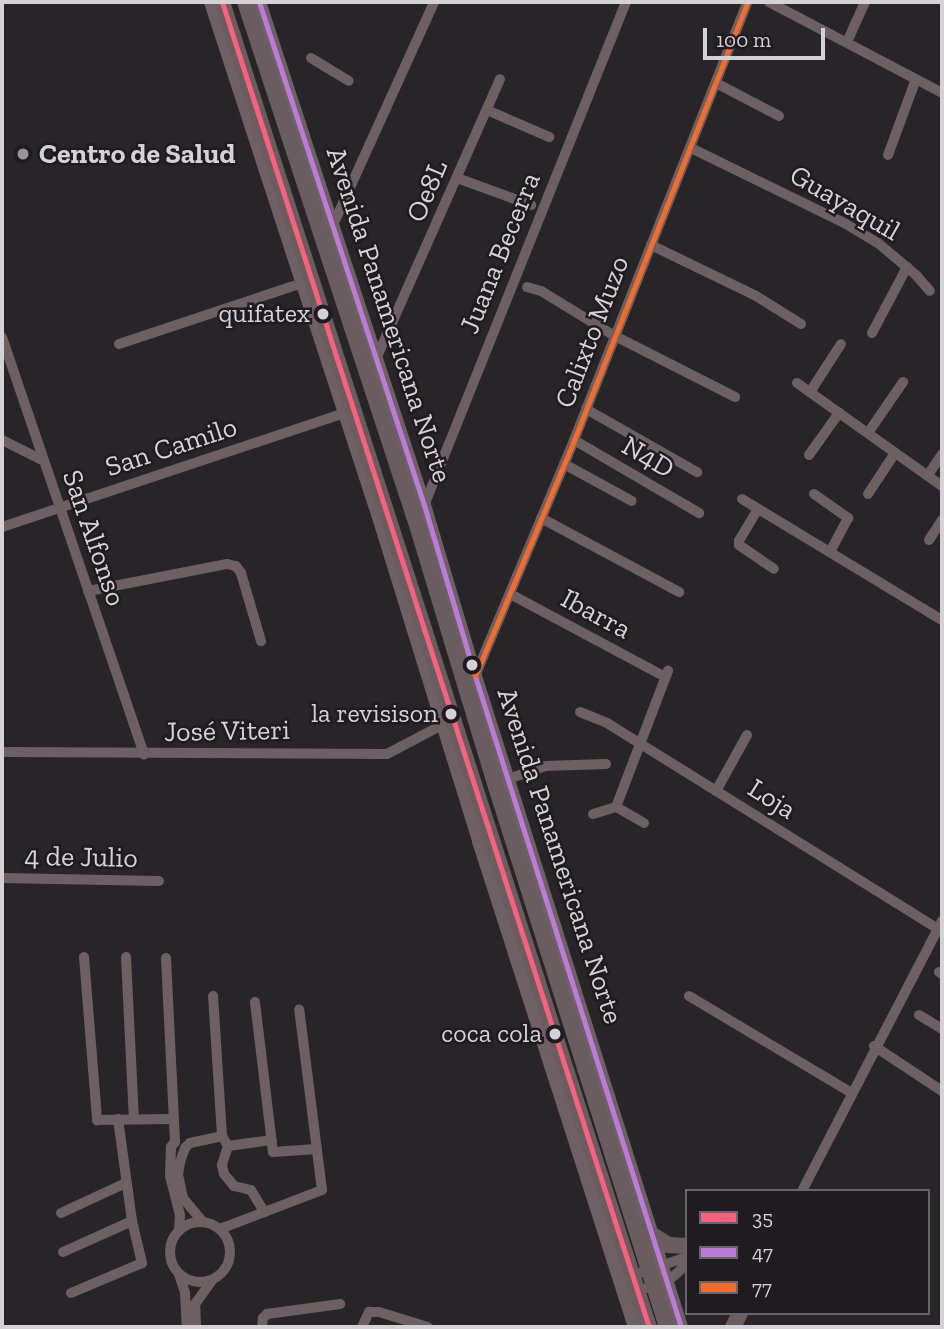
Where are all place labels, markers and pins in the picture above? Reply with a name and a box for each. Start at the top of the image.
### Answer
place label: Centro de Salud [39,137,235,171]
marker: Centro de Salud [13,144,33,164]
place label: quifatex [218,298,310,330]
marker: quifatex [316,307,330,321]
unlabelled marker [465,658,479,672]
place label: la revisison [311,698,438,730]
marker: la revisison [444,707,458,721]
place label: coca cola [441,1018,542,1050]
marker: coca cola [548,1027,562,1041]

